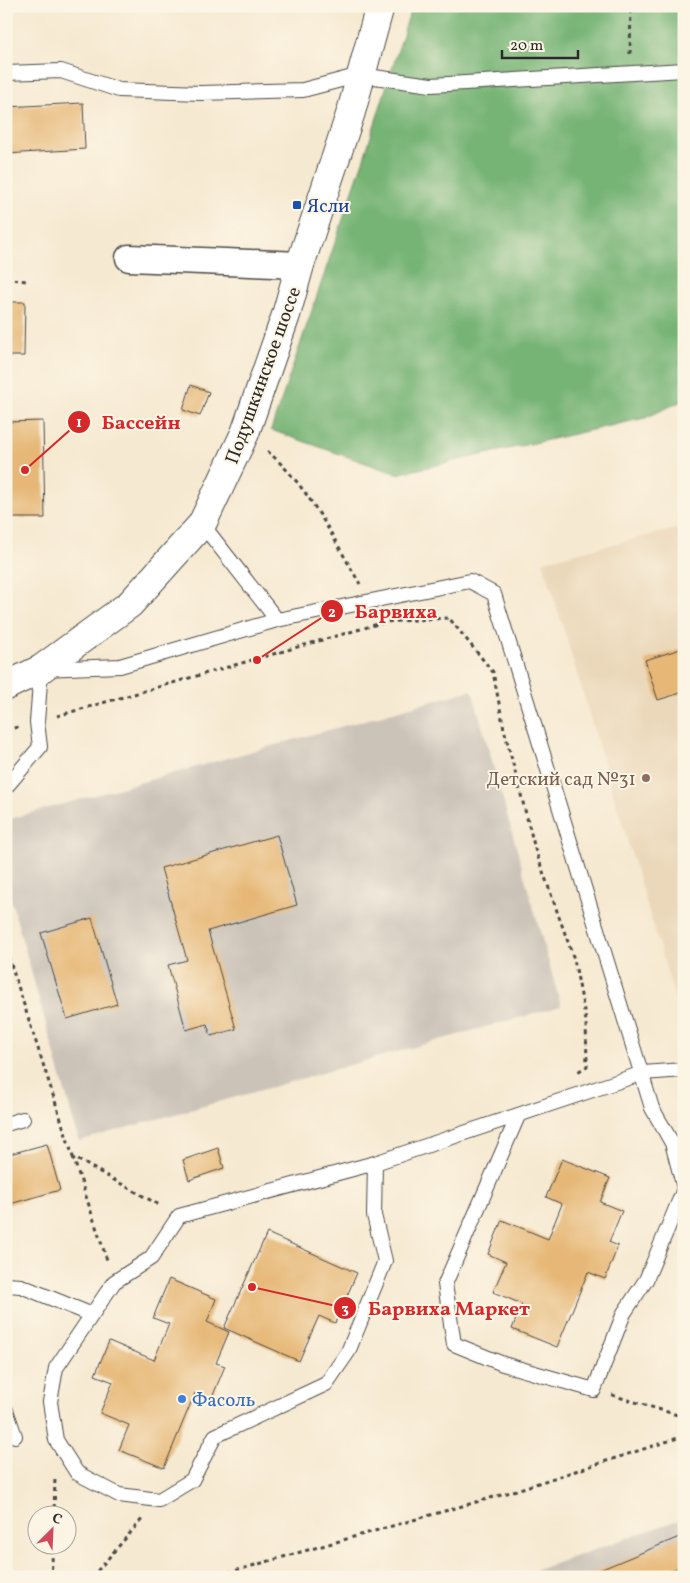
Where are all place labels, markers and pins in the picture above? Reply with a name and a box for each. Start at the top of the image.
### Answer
place label: Ясли [307,194,350,220]
marker: Ясли [291,199,303,211]
callout: Бассейн [67,405,191,440]
callout: Барвиха [319,594,447,629]
place label: Детский сад №31 [486,767,636,793]
marker: Детский сад №31 [640,772,652,784]
callout: Барвиха Маркет [333,1291,540,1326]
place label: Фасоль [192,1388,255,1414]
marker: Фасоль [176,1393,188,1405]

